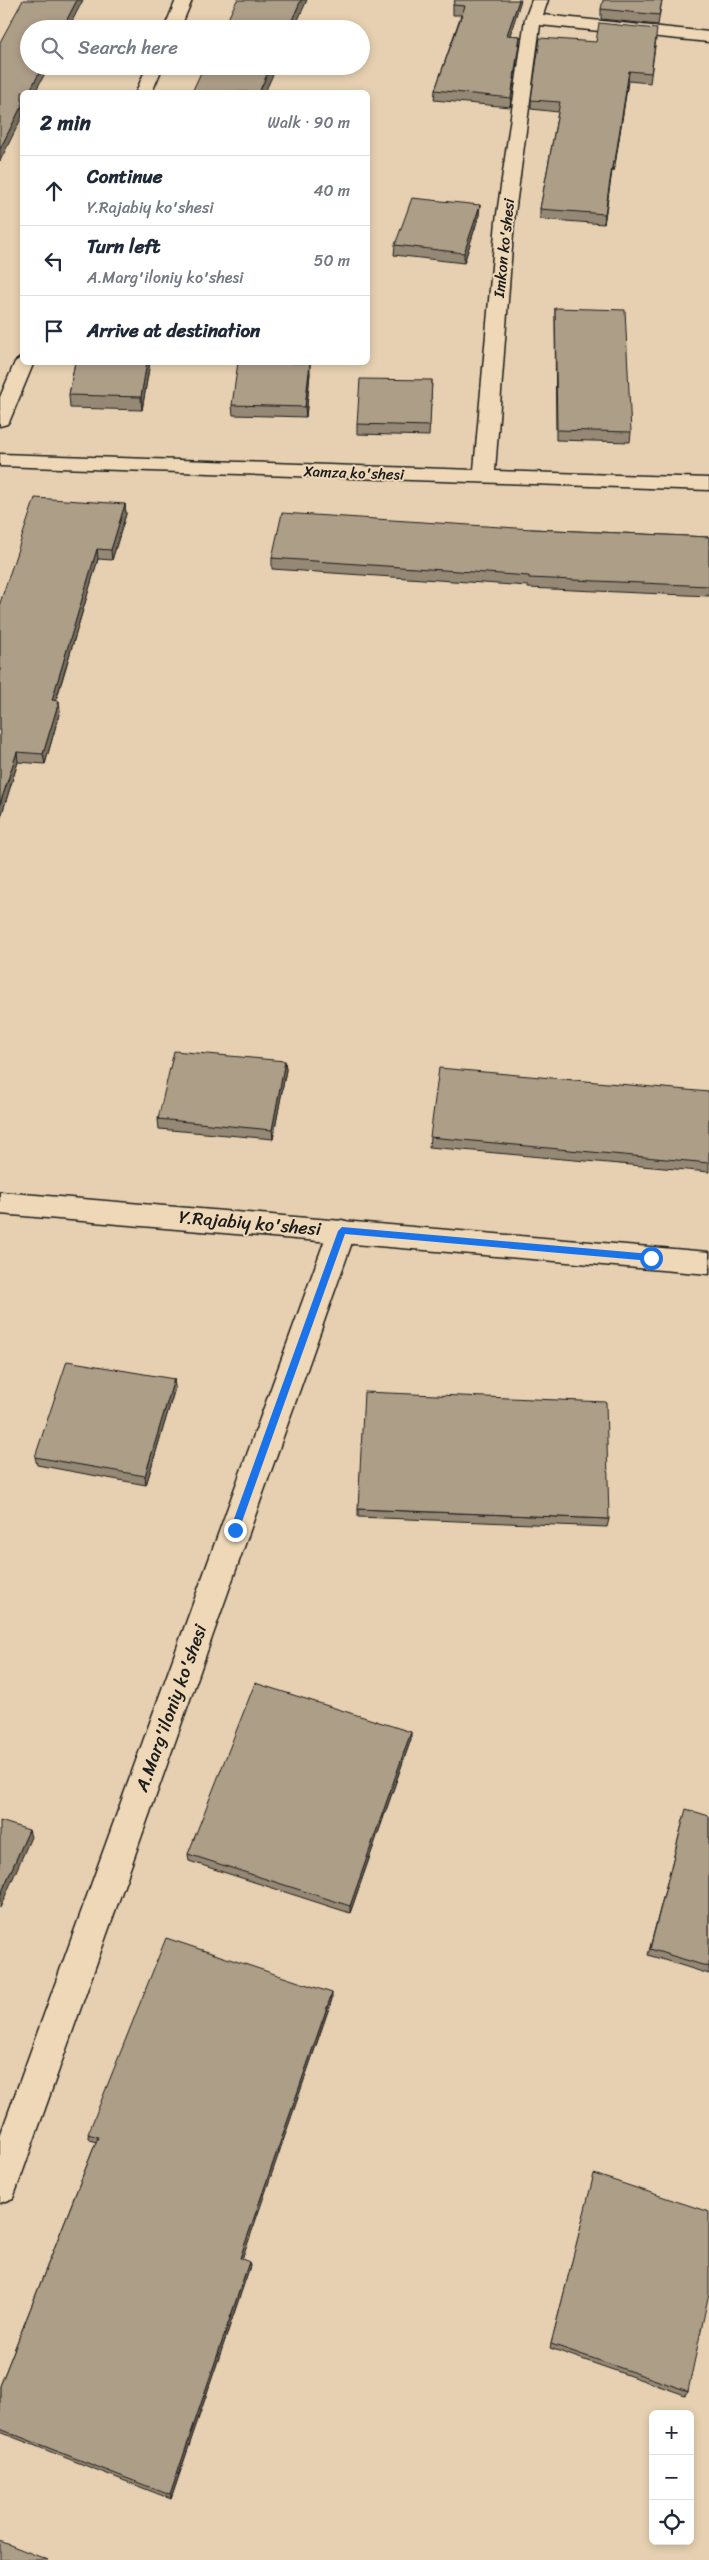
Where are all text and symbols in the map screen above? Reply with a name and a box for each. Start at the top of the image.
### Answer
search box [20,20,370,75]
text: Search here [78,31,178,64]
icon: search [38,34,66,62]
text: 2 min [40,104,91,142]
text: Walk · 90 m [268,108,350,137]
text: Continue [87,160,163,193]
text: 40 m [313,176,350,205]
icon: ahead [40,177,68,205]
text: Y.Rajabiy ko'shesi [87,193,214,222]
street label: Imkon ko'shesi [486,196,522,300]
text: Turn left [87,230,160,263]
text: 50 m [314,246,350,275]
icon: left [40,247,68,275]
text: A.Marg'iloniy ko'shesi [87,263,244,292]
text: Arrive at destination [87,314,260,347]
icon: arrive [40,317,68,345]
street label: Xamza ko'shesi [303,458,405,488]
street label: Y.Rajabiy ko'shesi [178,1201,323,1245]
route start [640,1247,663,1270]
route end [224,1519,247,1542]
street label: A.Marg'iloniy ko'shesi [126,1619,216,1797]
map controls [649,2410,694,2545]
button: + [649,2410,694,2455]
button: − [649,2455,694,2500]
button: locate [649,2500,694,2545]

